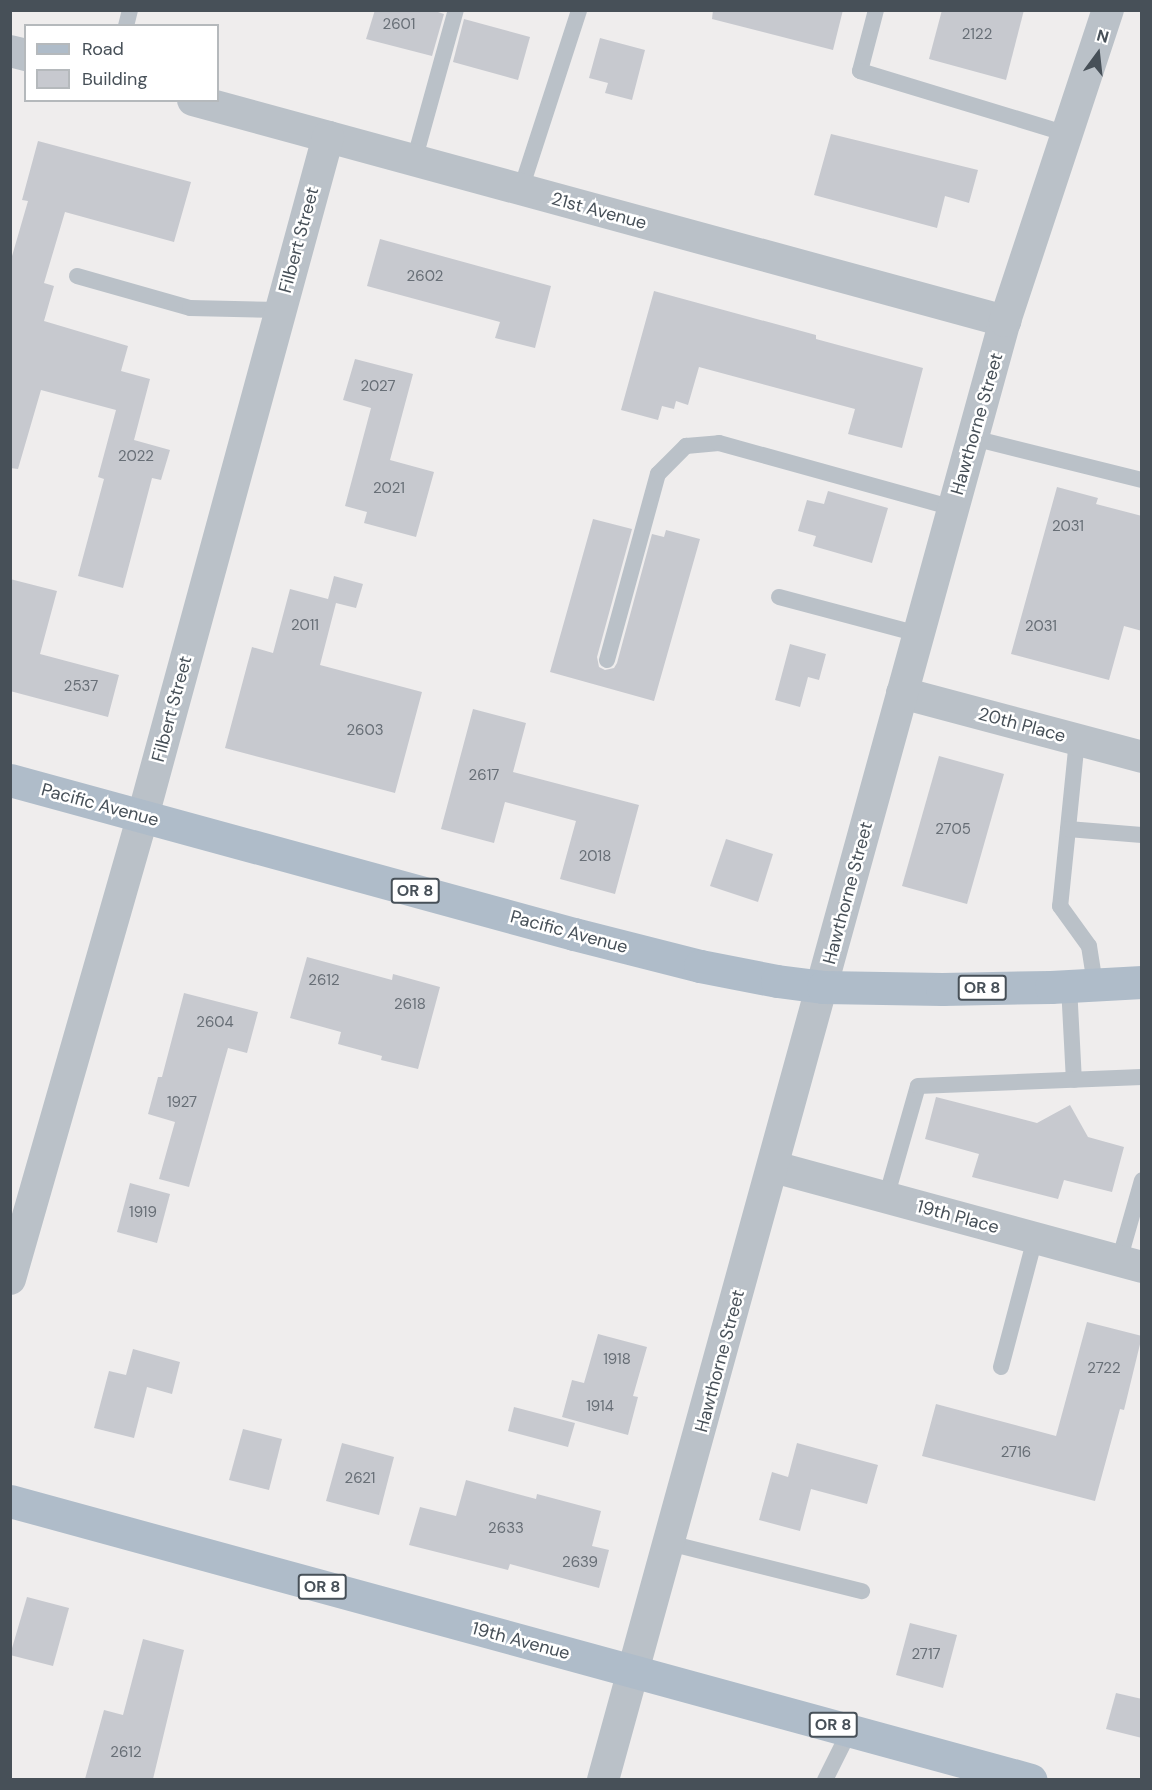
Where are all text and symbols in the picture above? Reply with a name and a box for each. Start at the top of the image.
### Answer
house number: 2601 [383,16,415,34]
legend [24,24,219,102]
north arrow [1068,24,1128,84]
text: N [1094,24,1111,48]
house number: 2122 [962,26,992,44]
text: Road [82,37,124,61]
text: Building [82,67,147,91]
street label: Filbert Street [274,185,324,295]
street label: 21st Avenue [549,188,649,234]
house number: 2602 [407,268,443,286]
street label: Hawthorne Street [946,351,1008,497]
house number: 2027 [361,378,395,396]
house number: 2022 [118,448,154,466]
house number: 2021 [373,480,405,498]
house number: 2031 [1052,518,1084,536]
house number: 2011 [291,617,319,635]
house number: 2031 [1025,618,1057,636]
street label: Filbert Street [147,654,197,764]
house number: 2537 [64,678,98,696]
street label: 20th Place [976,703,1068,747]
house number: 2603 [346,722,384,740]
house number: 2617 [469,767,499,785]
street label: Pacific Avenue [39,779,161,831]
street label: Hawthorne Street [819,819,877,967]
house number: 2705 [935,821,971,839]
house number: 2018 [579,848,611,866]
road number: OR 8 [390,878,440,904]
street label: Pacific Avenue [508,906,630,958]
house number: 2612 [308,972,340,990]
road number: OR 8 [956,975,1008,1001]
house number: 2618 [394,996,426,1014]
house number: 2604 [196,1014,234,1032]
house number: 1927 [167,1094,197,1112]
street label: 19th Place [915,1196,1001,1238]
house number: 1919 [129,1204,157,1222]
street label: Hawthorne Street [691,1287,749,1435]
house number: 1918 [603,1351,631,1369]
house number: 2722 [1087,1360,1121,1378]
house number: 1914 [586,1398,614,1416]
house number: 2716 [1001,1444,1031,1462]
house number: 2621 [345,1470,375,1488]
house number: 2633 [488,1520,524,1538]
house number: 2639 [562,1554,598,1572]
road number: OR 8 [296,1574,348,1600]
street label: 19th Avenue [470,1618,572,1664]
house number: 2717 [911,1646,941,1664]
road number: OR 8 [808,1712,858,1738]
house number: 2612 [110,1744,142,1762]

